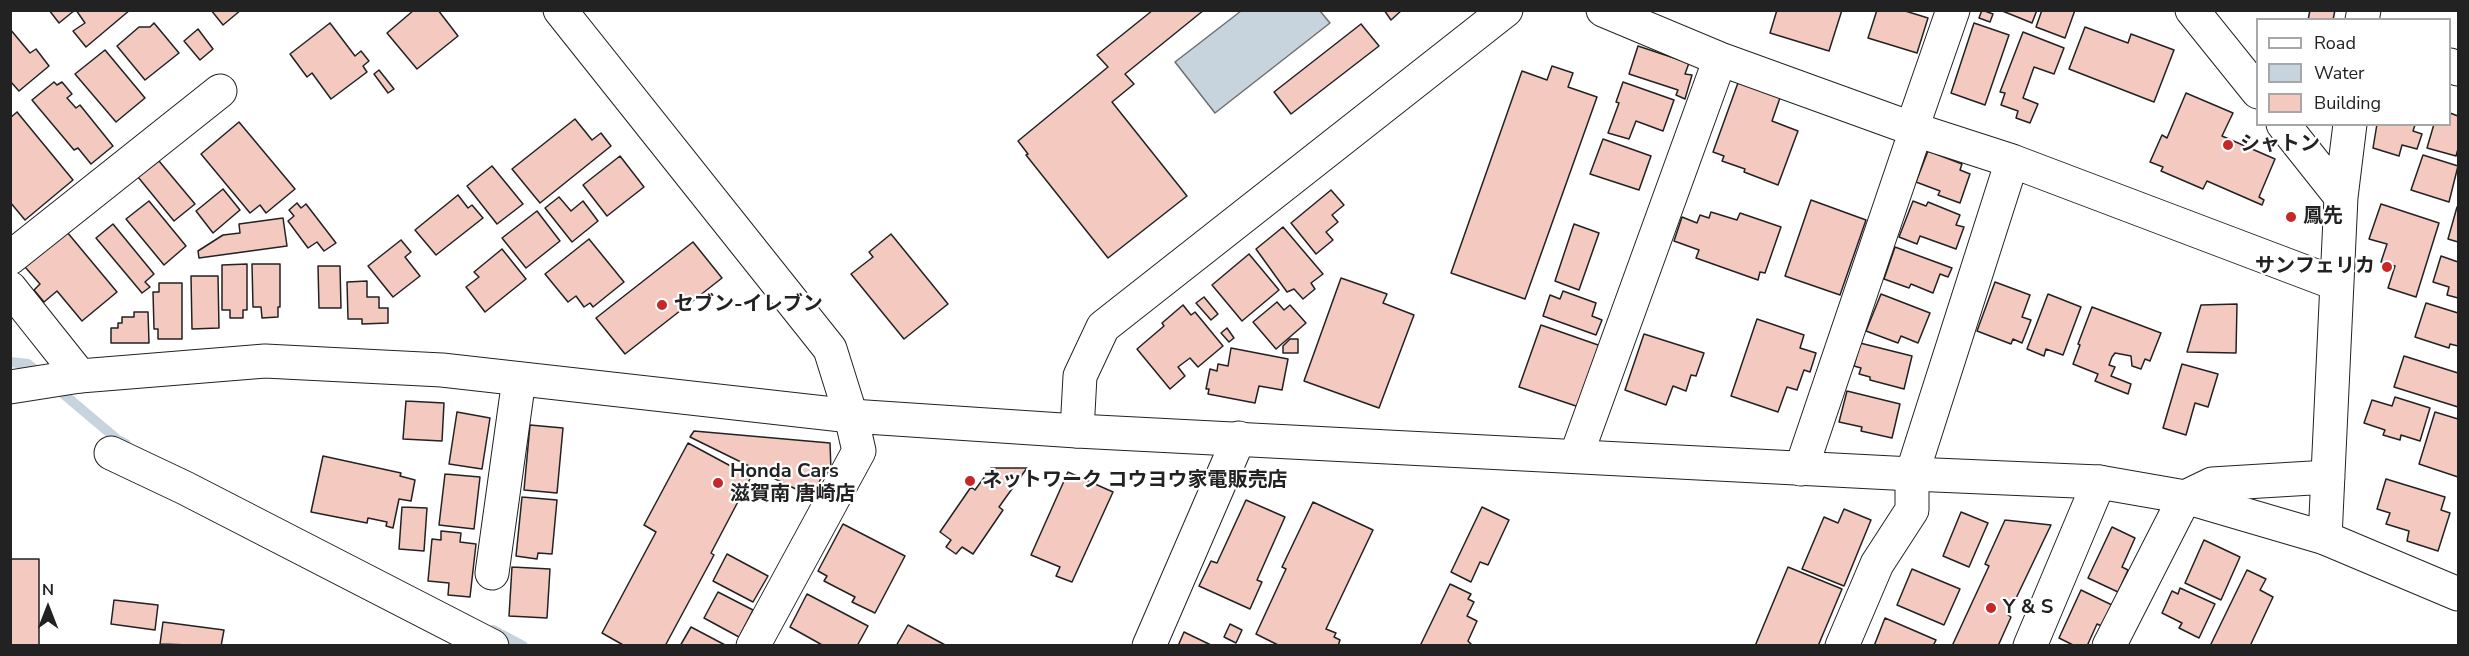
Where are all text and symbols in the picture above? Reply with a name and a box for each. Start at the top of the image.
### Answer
legend [2256,18,2451,126]
text: Road [2314,31,2356,55]
text: Water [2314,61,2365,85]
text: Building [2314,91,2381,115]
place label: シャトン [2240,133,2320,157]
marker: シャトン [2221,138,2235,152]
place label: 鳳先 [2303,205,2343,229]
marker: 鳳先 [2284,210,2298,224]
place label: サンフェリカ [2255,255,2375,279]
marker: サンフェリカ [2380,260,2394,274]
place label: セブン-イレブン [674,293,823,317]
marker: セブン-イレブン [655,298,669,312]
place label: Honda Cars 滋賀南 唐崎店 [730,460,855,507]
place label: ネットワーク コウヨウ家電販売店 [982,469,1287,493]
marker: ネットワーク コウヨウ家電販売店 [963,474,977,488]
marker: Honda Cars 滋賀南 唐崎店 [711,476,725,490]
north arrow [18,578,78,638]
text: N [42,579,54,601]
place label: Y & S [2003,596,2053,620]
marker: Y & S [1984,601,1998,615]

